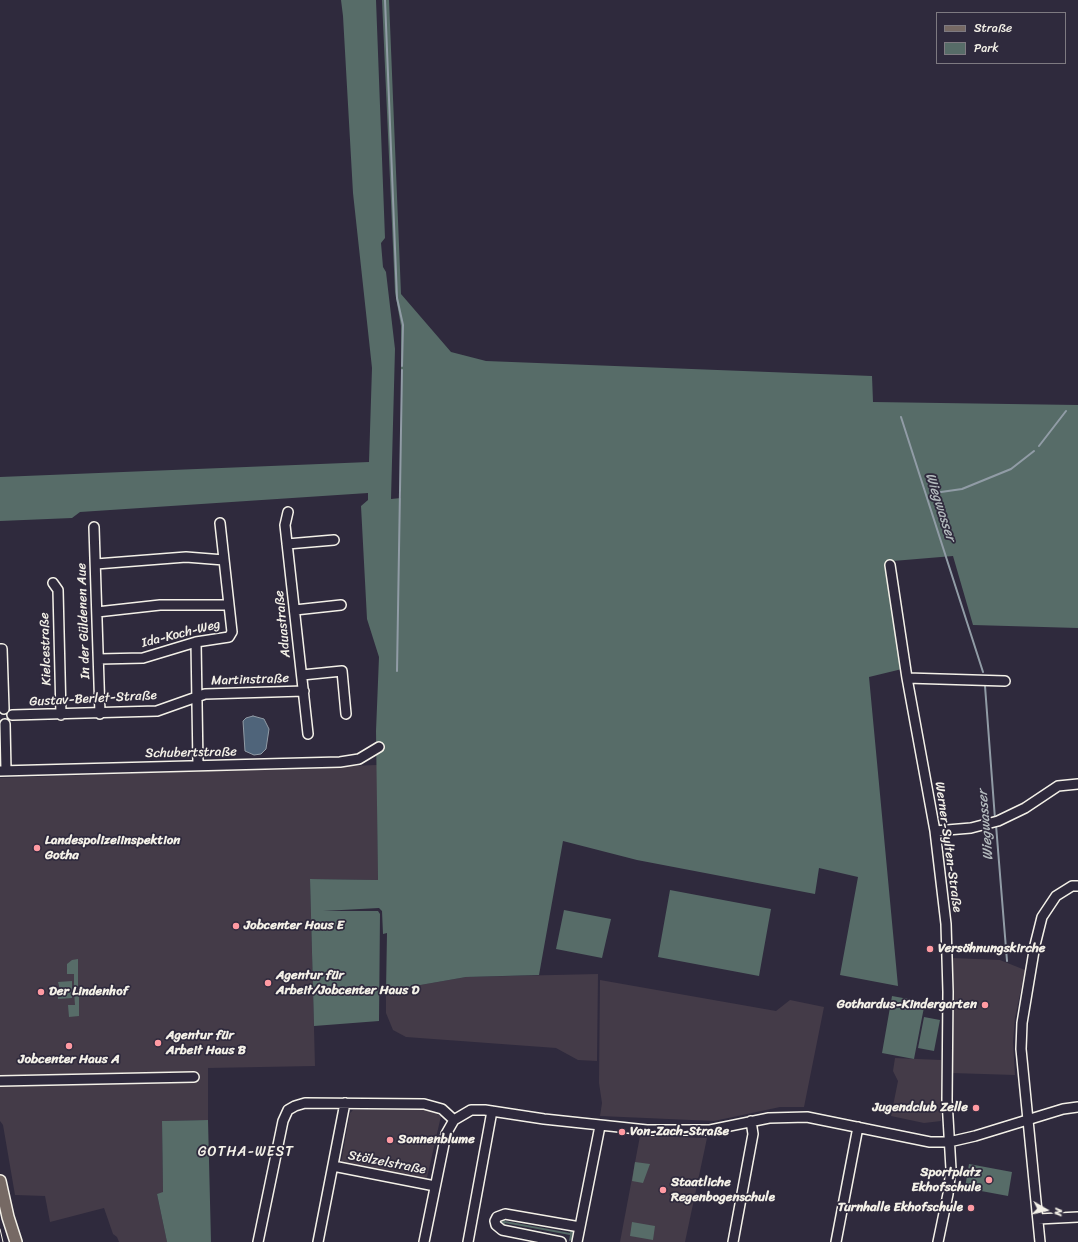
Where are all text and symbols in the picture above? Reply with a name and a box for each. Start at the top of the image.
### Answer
legend [936,12,1066,64]
text: Straße [974,17,1012,39]
text: Park [974,37,999,59]
water label: Wiegwasser [921,471,959,543]
street label: In der Güldenen Aue [74,563,94,679]
street label: Aduastraße [272,590,294,658]
street label: Kielcestraße [37,612,55,686]
street label: Ida-Koch-Weg [140,617,222,651]
street label: Martinstraße [211,671,289,689]
street label: Gustav-Berlet-Straße [29,688,157,710]
street label: Schubertstraße [145,744,237,762]
street label: Werner-Sylten-Straße [931,781,965,913]
water label: Wiegwasser [975,789,997,861]
place label: Landespolizeiinspektion Gotha [45,833,180,864]
marker: Landespolizeiinspektion Gotha [32,843,42,853]
place label: Jobcenter Haus E [244,918,344,934]
marker: Jobcenter Haus E [231,921,241,931]
place label: Versöhnungskirche [938,941,1045,957]
marker: Versöhnungskirche [925,944,935,954]
place label: Agentur für Arbeit/Jobcenter Haus D [276,968,419,999]
marker: Agentur für Arbeit/Jobcenter Haus D [263,978,273,988]
place label: Der Lindenhof [49,984,128,1000]
marker: Der Lindenhof [36,987,46,997]
place label: Gothardus-Kindergarten [837,997,977,1013]
marker: Gothardus-Kindergarten [980,1000,990,1010]
place label: Agentur für Arbeit Haus B [166,1028,246,1059]
marker: Agentur für Arbeit Haus B [153,1038,163,1048]
marker: Jobcenter Haus A [64,1041,74,1051]
place label: Jobcenter Haus A [18,1052,120,1068]
place label: Jugendclub Zelle [873,1100,968,1116]
marker: Jugendclub Zelle [971,1103,981,1113]
place label: Von-Zach-Straße [630,1124,729,1140]
marker: Von-Zach-Straße [617,1127,627,1137]
place label: Sonnenblume [398,1132,475,1148]
marker: Sonnenblume [385,1135,395,1145]
district label: GOTHA-WEST [198,1144,294,1160]
street label: Stölzelstraße [347,1148,427,1178]
place label: Sportplatz Ekhofschule [912,1165,981,1196]
place label: Staatliche Regenbogenschule [671,1175,775,1206]
marker: Sportplatz Ekhofschule [984,1175,994,1185]
marker: Staatliche Regenbogenschule [658,1185,668,1195]
north arrow [1026,1190,1066,1230]
place label: Turnhalle Ekhofschule [838,1200,963,1216]
marker: Turnhalle Ekhofschule [966,1203,976,1213]
text: N [1048,1207,1068,1217]

